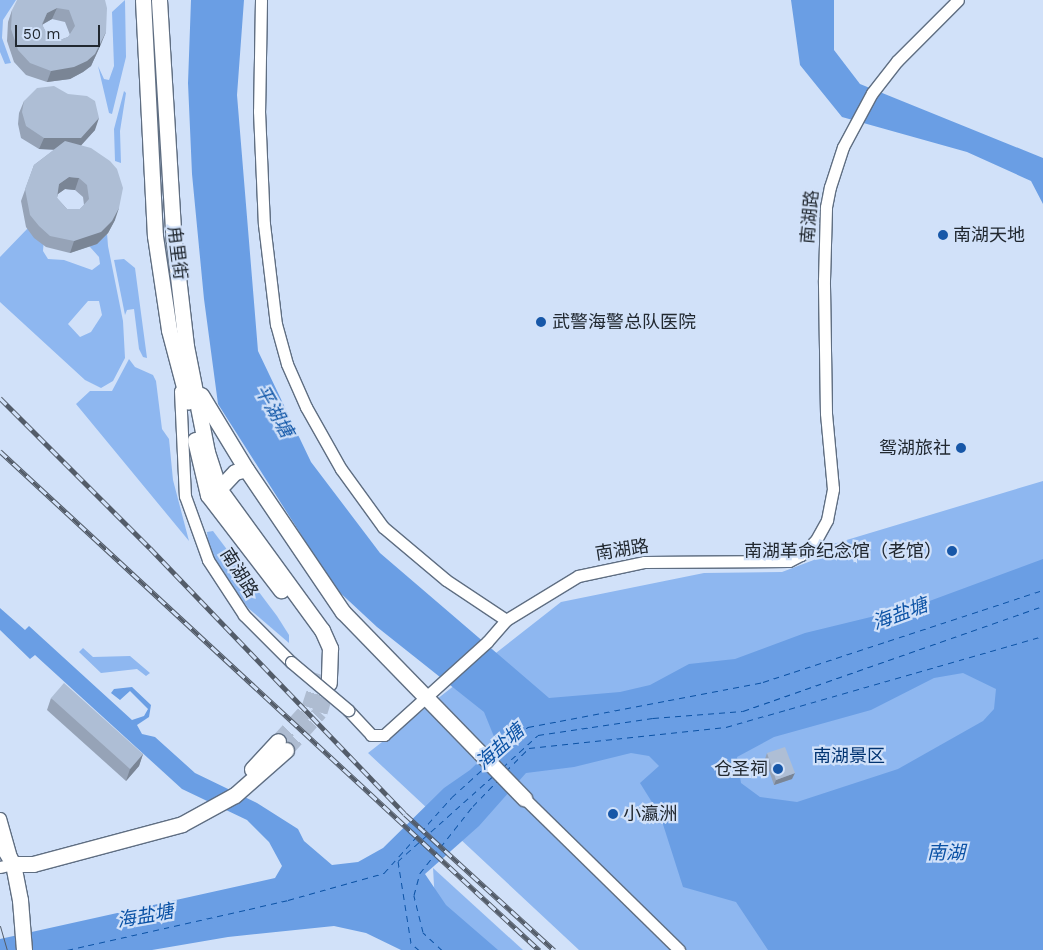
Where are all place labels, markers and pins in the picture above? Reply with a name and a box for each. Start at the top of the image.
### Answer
place label: 南湖天地 [953,224,1025,246]
marker: 南湖天地 [937,229,949,241]
place label: 武警海警总队医院 [552,311,696,333]
marker: 武警海警总队医院 [534,315,548,329]
place label: 鸳湖旅社 [879,437,951,459]
marker: 鸳湖旅社 [955,442,967,454]
place label: 南湖革命纪念馆（老馆） [744,540,942,562]
marker: 南湖革命纪念馆（老馆） [946,545,958,557]
place label: 仓圣祠 [714,758,768,780]
marker: 仓圣祠 [772,763,784,775]
place label: 小瀛洲 [623,803,677,825]
marker: 小瀛洲 [607,808,619,820]

